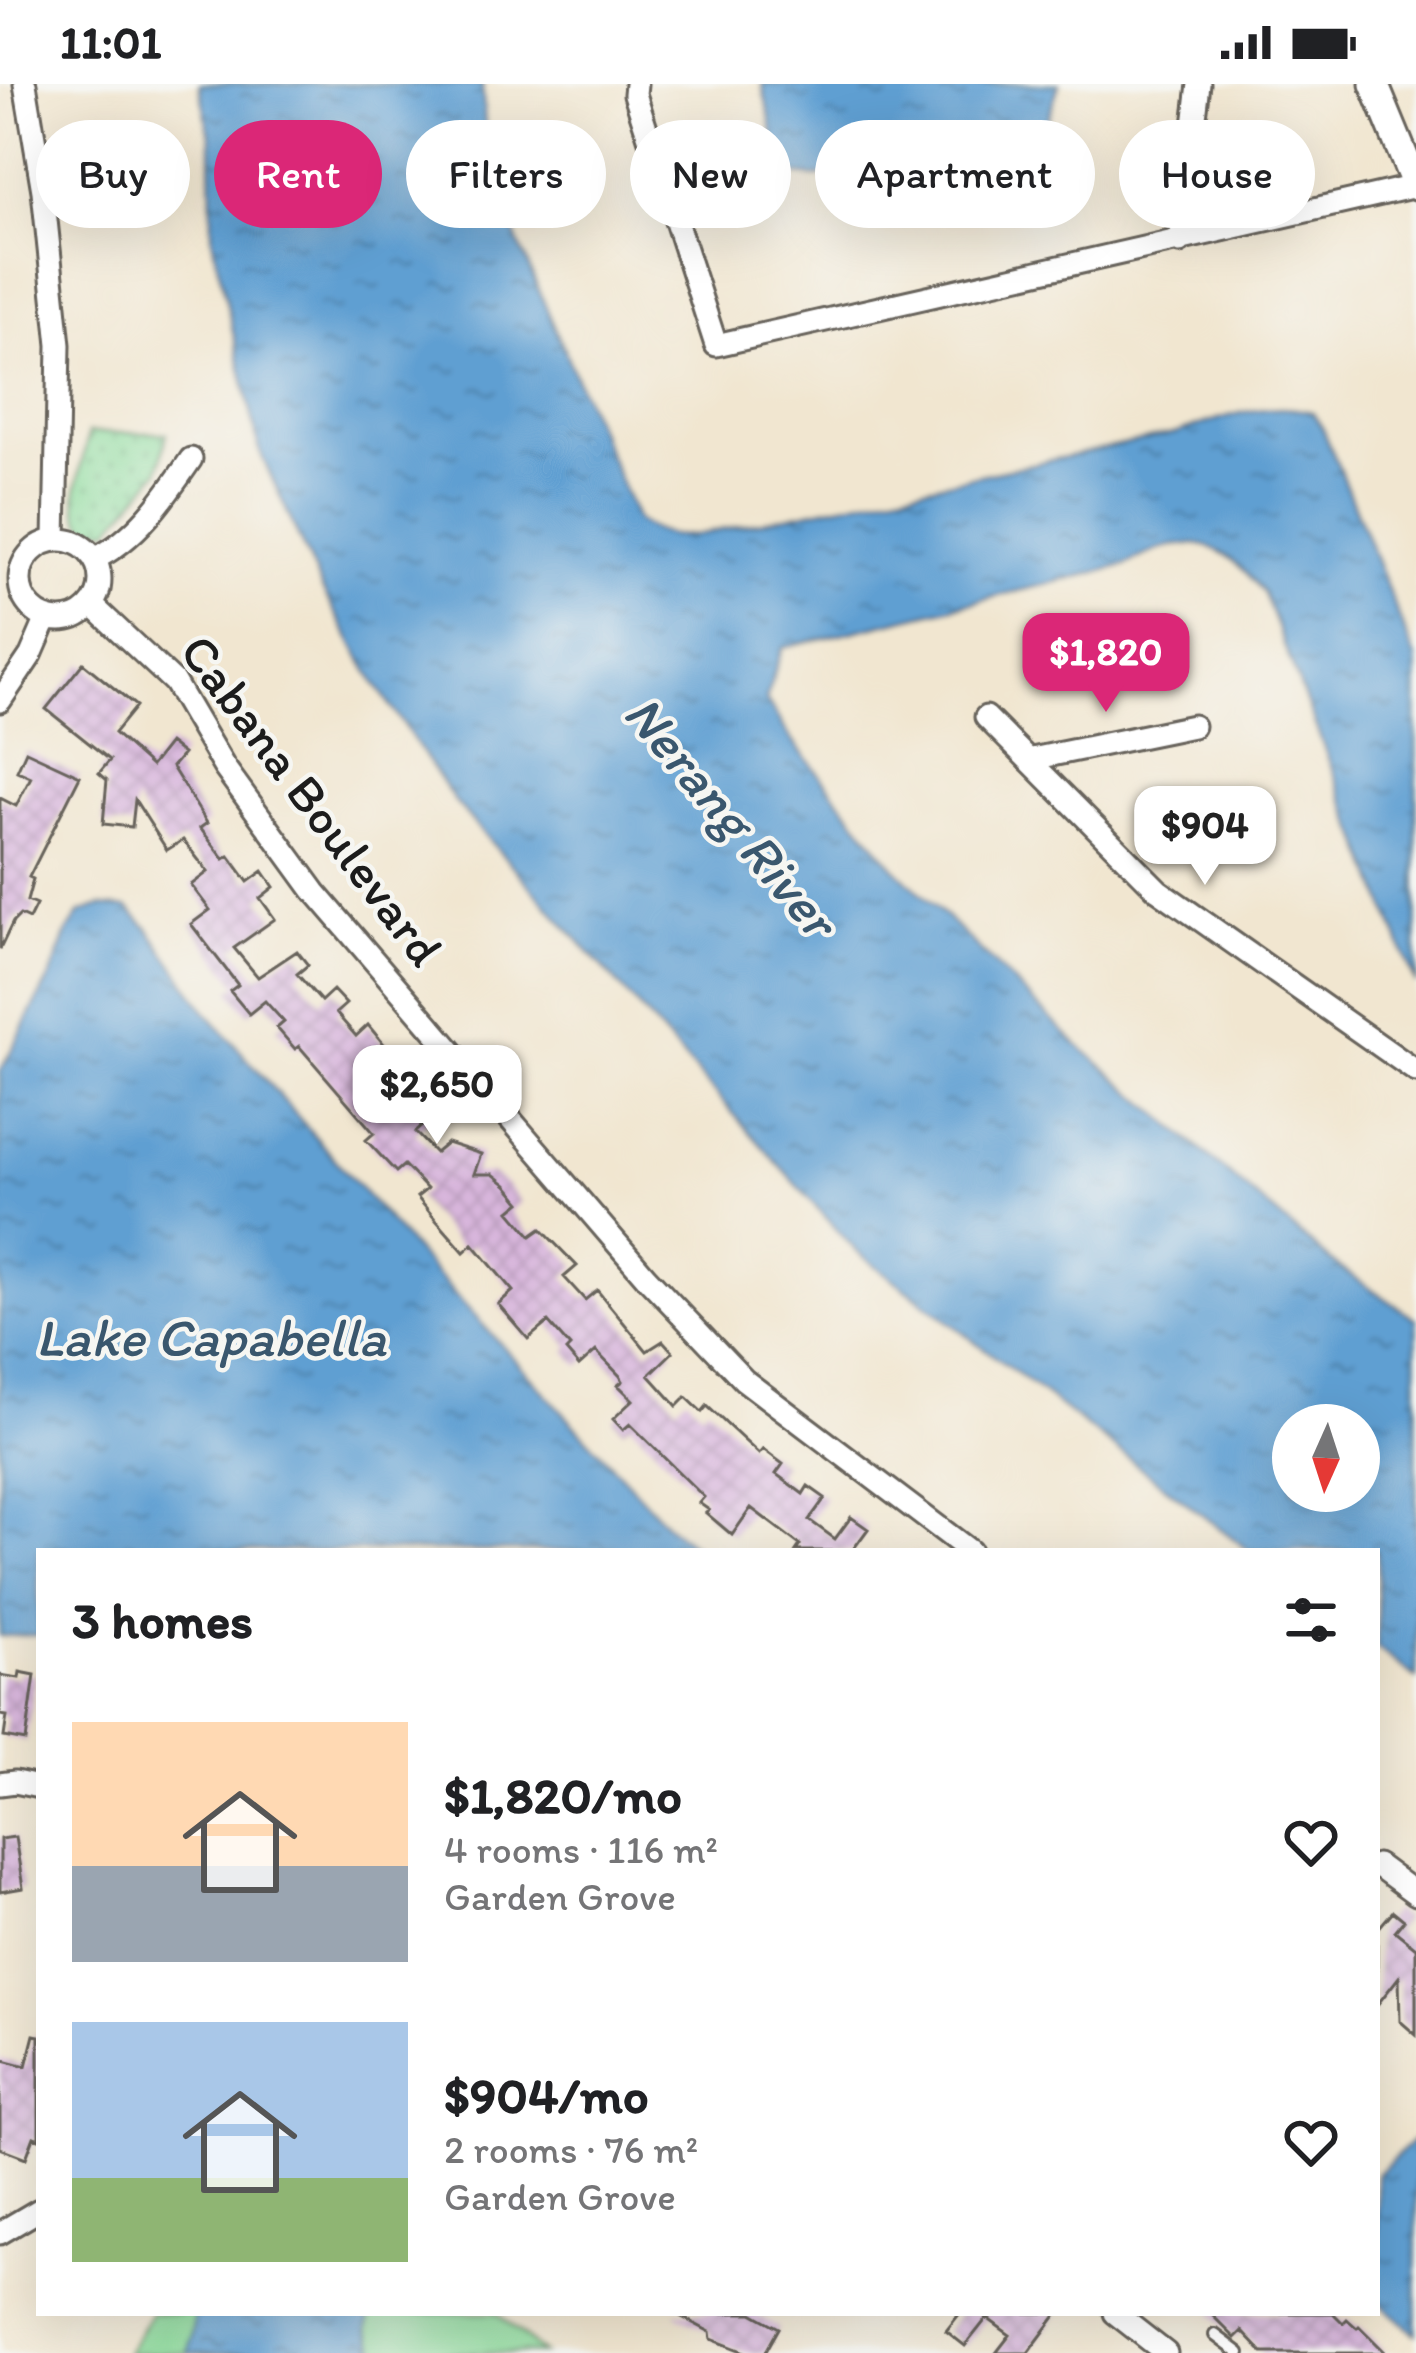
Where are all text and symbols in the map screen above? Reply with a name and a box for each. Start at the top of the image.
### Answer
text: 11:01 [60,15,161,69]
chip: Buy [36,120,190,228]
chip: Rent [214,120,382,228]
chip: Filters [406,120,606,228]
chip: New [630,120,791,228]
chip: Apartment [815,120,1095,228]
chip: House [1119,120,1315,228]
pin: $1,820 [1008,613,1204,715]
street label: Cabana Boulevard [168,622,457,978]
text: $1,820 [1049,628,1163,675]
water label: Nerang River [611,682,855,955]
pin: $904 [1134,786,1276,888]
text: $904 [1161,801,1249,848]
pin: $2,650 [339,1045,535,1147]
text: $2,650 [380,1060,494,1107]
water label: Lake Capabella [35,1305,388,1370]
north arrow [1272,1404,1380,1512]
map controls [1272,1404,1380,1512]
icon: filters [1278,1587,1344,1653]
text: 3 homes [72,1590,253,1651]
text: $1,820/mo [444,1765,682,1826]
icon: home [168,1770,312,1914]
icon: heart [1278,1809,1344,1875]
text: 4 rooms · 116 m² [444,1826,718,1873]
text: Garden Grove [444,1873,676,1920]
text: $904/mo [444,2065,649,2126]
icon: home [168,2070,312,2214]
icon: heart [1278,2109,1344,2175]
text: 2 rooms · 76 m² [444,2126,698,2173]
text: Garden Grove [444,2173,676,2220]

